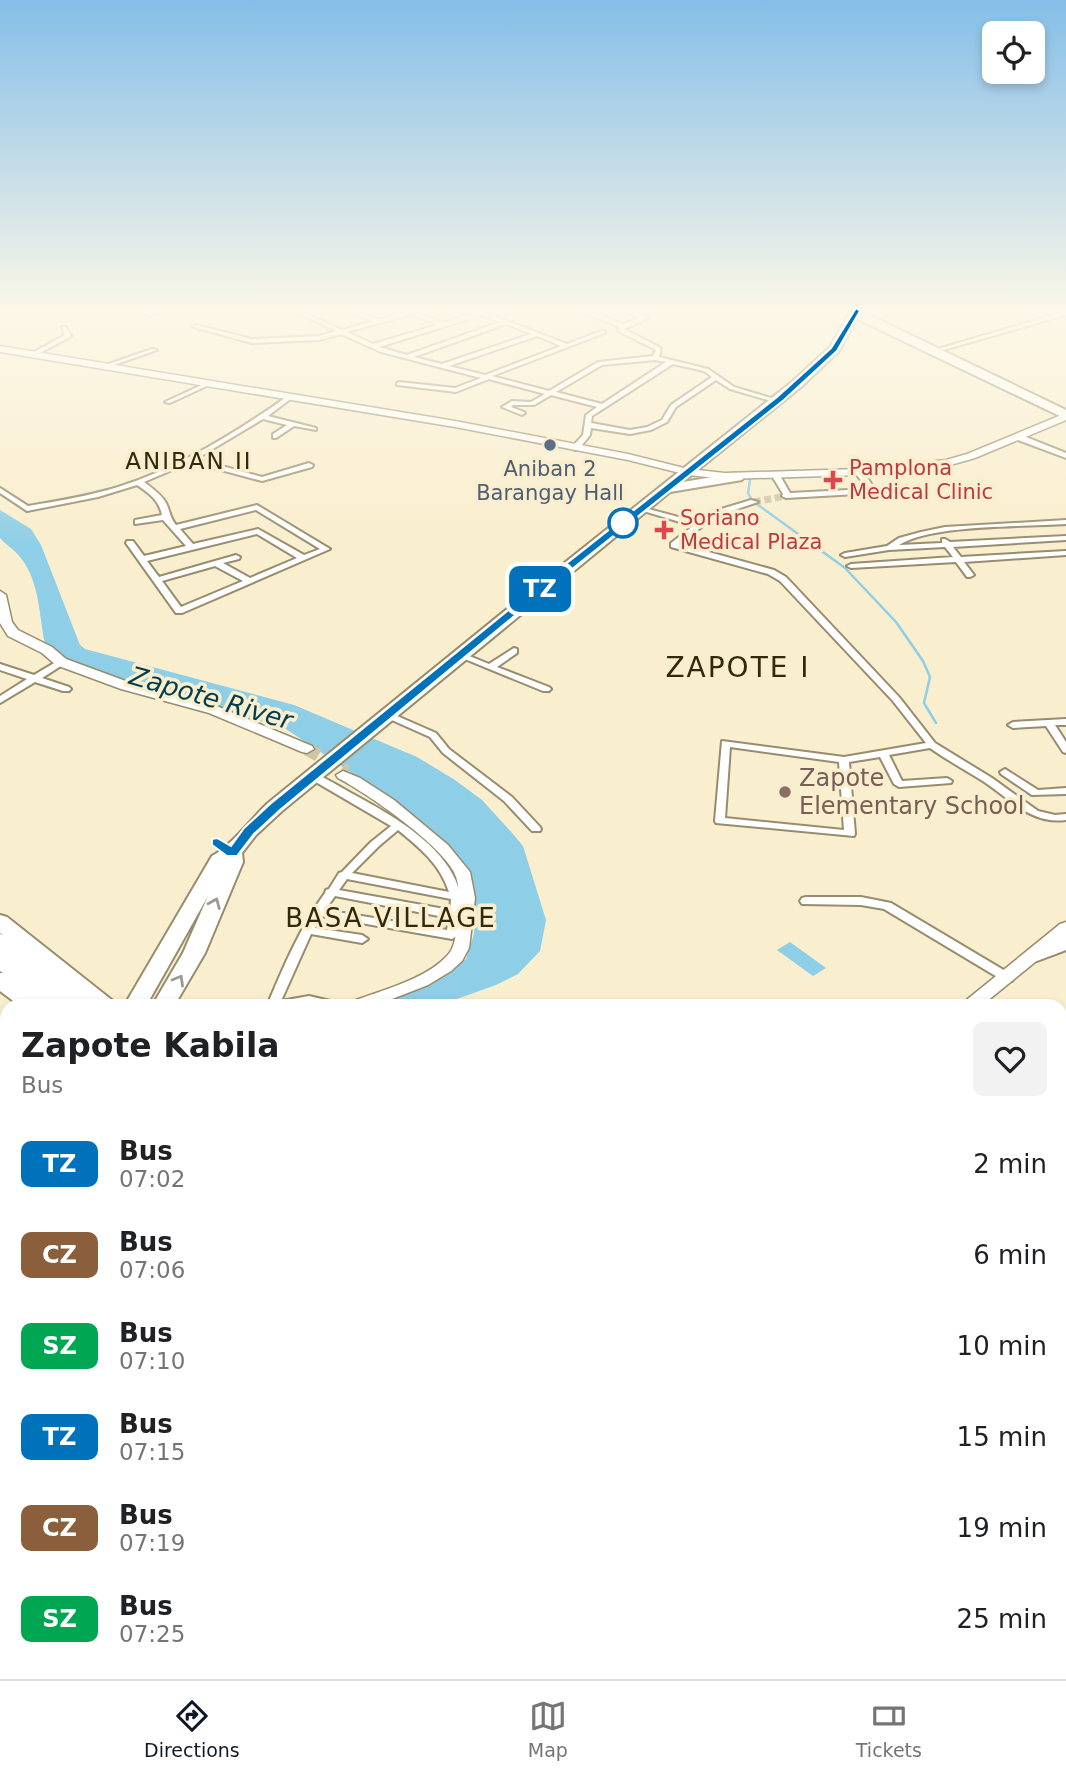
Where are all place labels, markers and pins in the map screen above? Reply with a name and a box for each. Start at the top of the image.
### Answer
marker: Aniban 2 Barangay Hall [542,437,558,453]
place label: Pamplona Medical Clinic [849,456,993,504]
place label: Aniban 2 Barangay Hall [476,457,624,505]
marker: Pamplona Medical Clinic [823,470,843,490]
place label: Soriano Medical Plaza [680,506,822,554]
unlabelled marker [608,508,638,538]
marker: Soriano Medical Plaza [654,520,674,540]
place label: Zapote Elementary School [799,764,1024,820]
marker: Zapote Elementary School [777,784,793,800]

